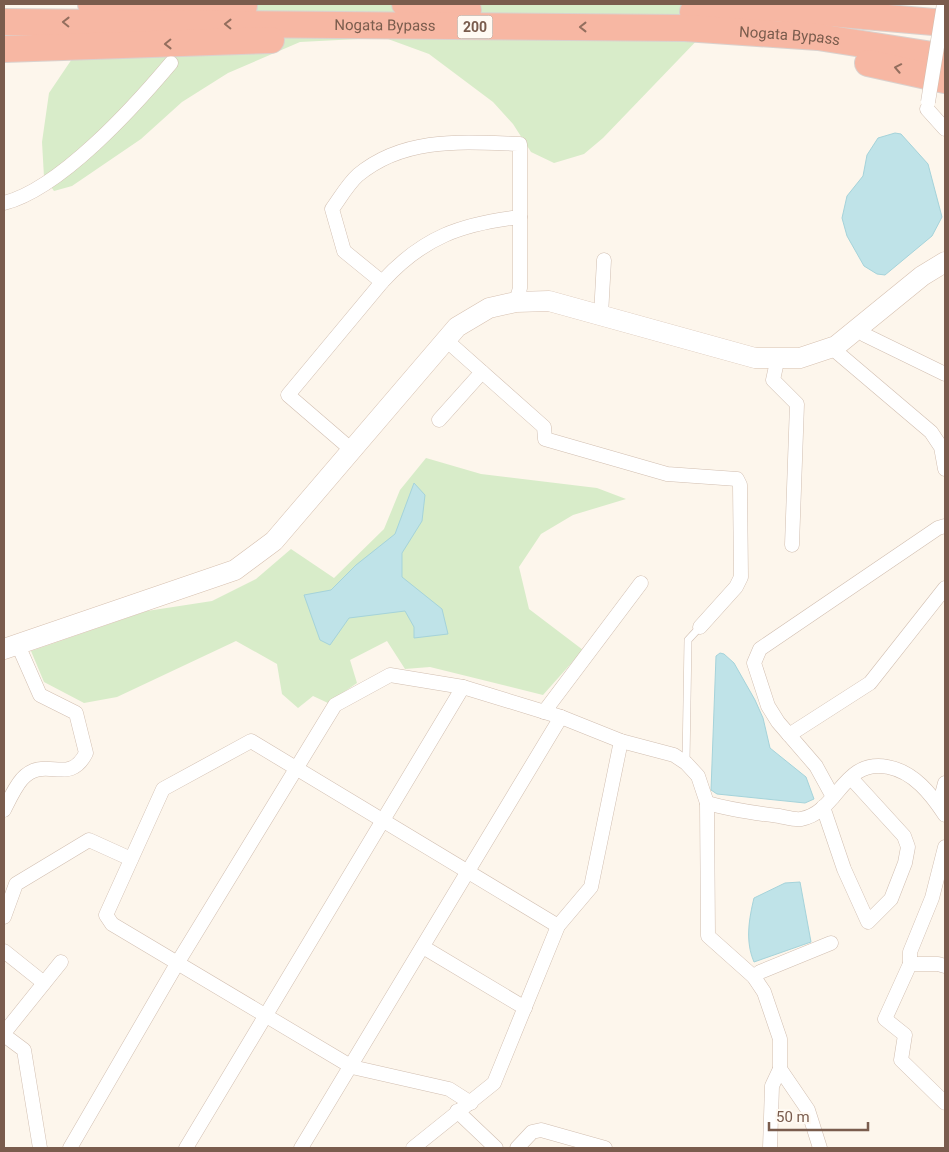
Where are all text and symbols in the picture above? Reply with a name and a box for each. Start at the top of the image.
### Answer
street label: Nogata Bypass [334,16,436,35]
road number: 200 [458,16,492,38]
one-way arrow [62,17,70,27]
one-way arrow [224,19,232,29]
one-way arrow [579,22,587,32]
street label: Nogata Bypass [739,23,841,49]
one-way arrow [164,39,172,49]
one-way arrow [893,64,902,74]
scale bar [769,1100,868,1132]
text: 50 m [776,1108,810,1126]

